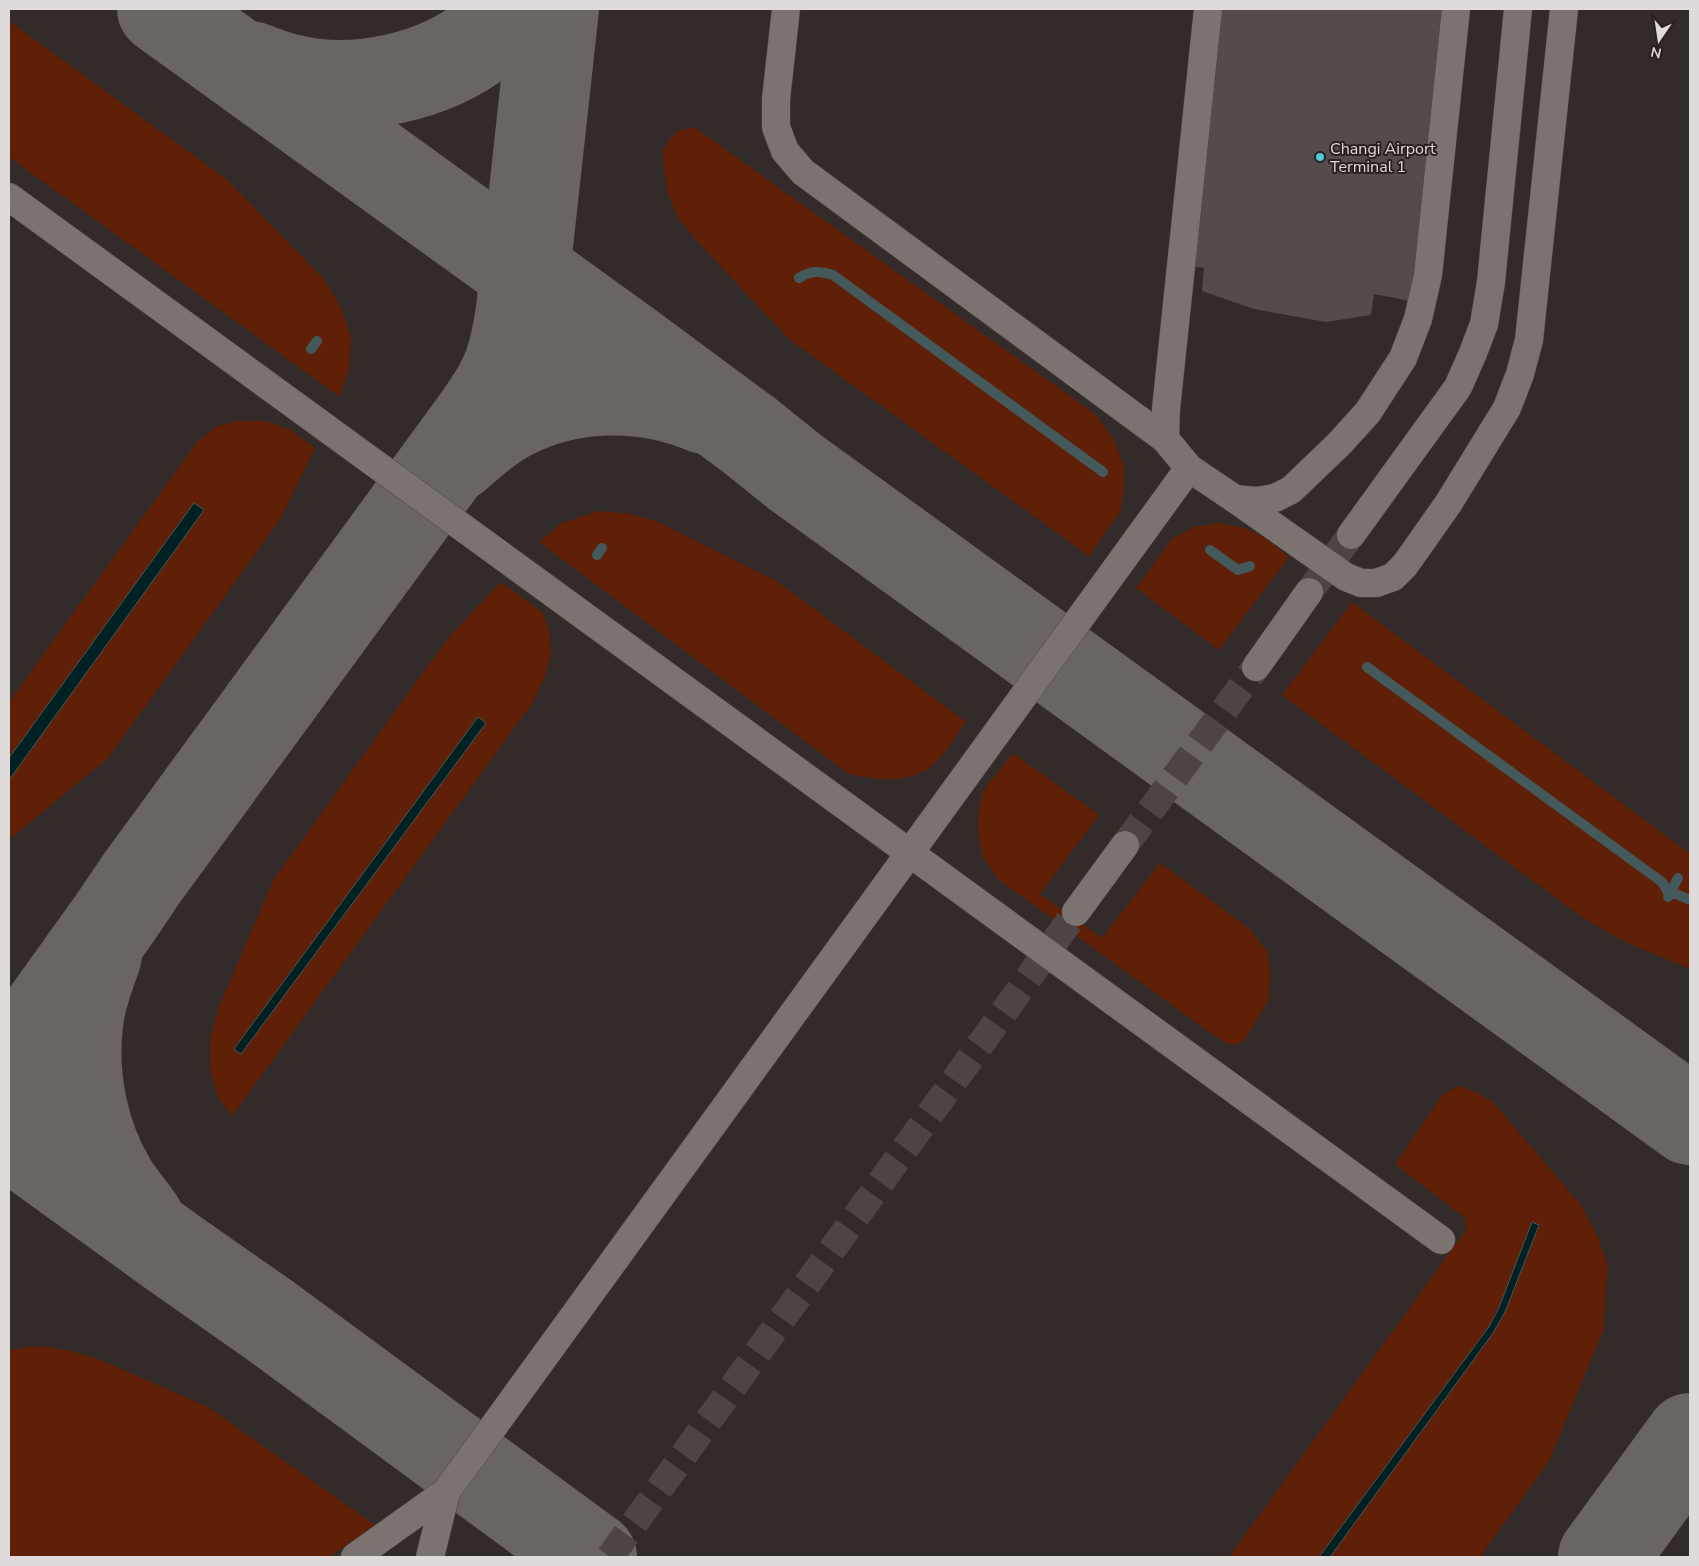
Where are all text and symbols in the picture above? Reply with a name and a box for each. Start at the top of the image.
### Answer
north arrow [1634,15,1684,65]
text: N [1649,42,1663,63]
place label: Changi Airport Terminal 1 [1330,138,1436,178]
marker: Changi Airport Terminal 1 [1314,151,1326,163]

